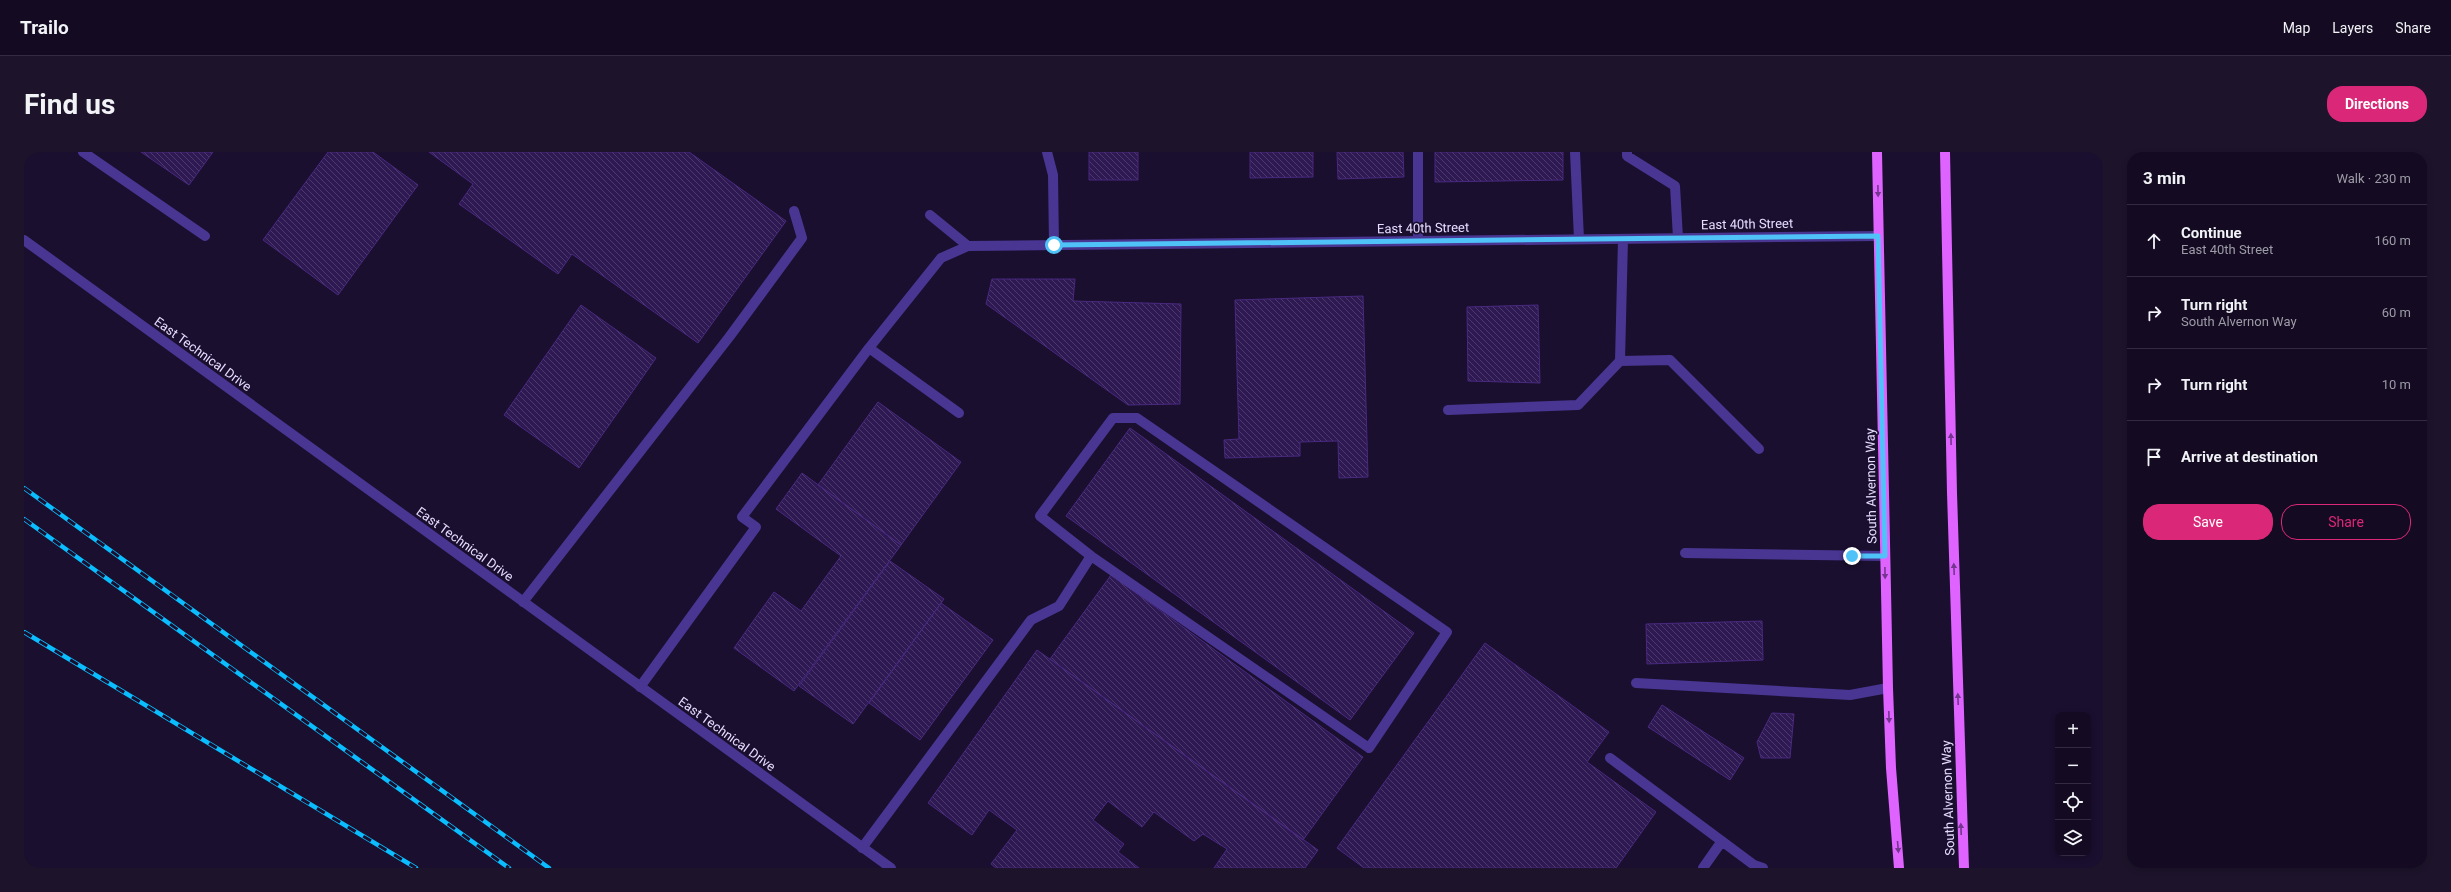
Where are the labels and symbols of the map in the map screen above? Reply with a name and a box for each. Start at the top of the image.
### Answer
one-way arrow [1874,185,1881,197]
street label: East 40th Street [1701,216,1793,232]
street label: East 40th Street [1377,220,1469,236]
route start [1045,236,1063,254]
street label: East Technical Drive [152,314,254,394]
street label: South Alvernon Way [1862,428,1880,544]
one-way arrow [1948,432,1954,445]
street label: East Technical Drive [414,504,516,584]
route end [1843,547,1861,565]
one-way arrow [1951,562,1957,575]
one-way arrow [1882,567,1889,579]
one-way arrow [1955,692,1961,705]
street label: East Technical Drive [676,694,778,774]
one-way arrow [1886,711,1892,724]
street label: South Alvernon Way [1938,740,1958,856]
one-way arrow [1958,822,1964,835]
one-way arrow [1894,841,1901,853]

